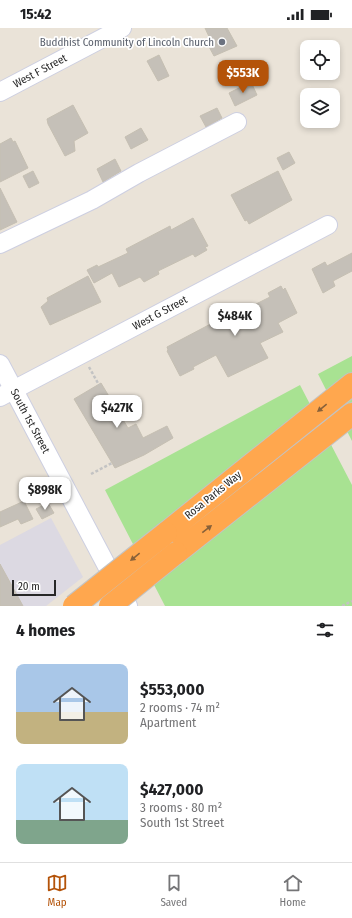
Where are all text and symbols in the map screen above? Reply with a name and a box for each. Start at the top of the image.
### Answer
text: 15:42 [20,5,52,23]
place label: Buddhist Community of Lincoln Church [40,36,214,49]
marker: Buddhist Community of Lincoln Church [217,37,227,47]
map controls [300,40,340,128]
button: locate [300,40,340,80]
street label: West F Street [11,51,69,91]
pin: $553K [215,60,271,94]
text: $553K [227,65,259,80]
button: layers [300,88,340,128]
street label: West G Street [130,293,190,333]
pin: $484K [207,303,263,337]
text: $484K [218,308,252,323]
street label: South 1st Street [8,387,53,456]
pin: $427K [89,395,145,429]
text: $427K [101,400,133,415]
one-way arrow [316,404,327,413]
street label: Rosa Parks Way [182,468,244,522]
pin: $898K [17,477,73,511]
text: $898K [28,482,62,497]
one-way arrow [202,524,213,533]
one-way arrow [130,553,141,562]
scale bar [12,578,56,597]
text: 20 m [18,580,40,593]
icon: filters [314,619,336,641]
text: 4 homes [16,620,75,641]
text: $553,000 [140,679,204,700]
icon: home [48,680,96,728]
text: 2 rooms · 74 m² [140,700,220,715]
text: Apartment [140,715,196,730]
text: $427,000 [140,779,204,800]
icon: home [48,780,96,828]
text: 3 rooms · 80 m² [140,800,222,815]
text: South 1st Street [140,815,224,830]
tab: Map [46,872,68,909]
tab: Saved [160,872,187,909]
tab: Home [280,872,306,909]

